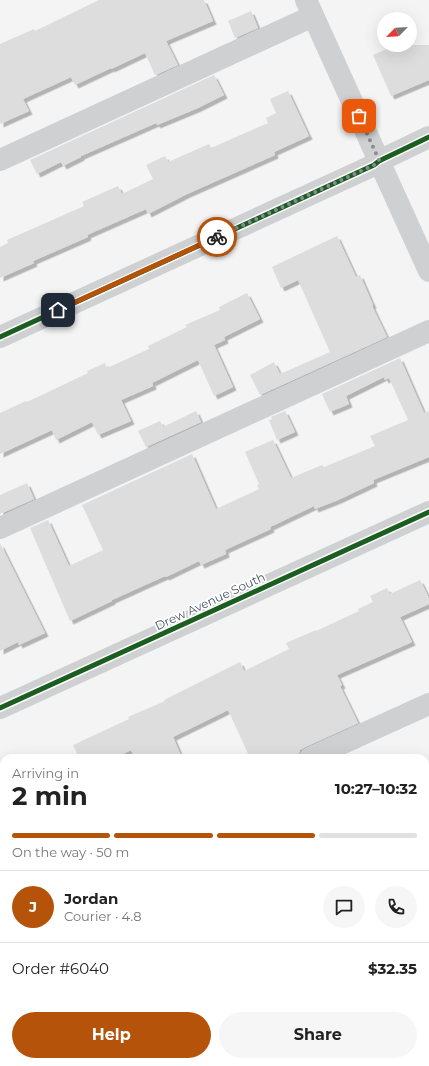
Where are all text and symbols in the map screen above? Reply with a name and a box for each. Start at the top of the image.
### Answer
north arrow [377,12,417,52]
map controls [377,12,417,52]
pin [342,99,376,133]
icon: bag [348,105,370,127]
courier [197,217,237,257]
icon: bike [206,226,228,248]
pin [41,293,75,327]
icon: home [47,299,69,321]
street label: Drew Avenue South [153,569,267,633]
text: Arriving in [12,765,79,781]
text: 10:27–10:32 [335,779,417,798]
text: 2 min [12,780,88,812]
text: On the way · 50 m [12,844,129,860]
button: chat [323,886,365,928]
button: phone [375,886,417,928]
text: Jordan [64,889,118,908]
text: J [29,897,37,916]
text: Courier · 4.8 [64,908,142,924]
text: Order #6040 [12,959,109,978]
text: $32.35 [368,959,417,978]
button: Help [12,1012,211,1058]
button: Share [219,1012,417,1058]

